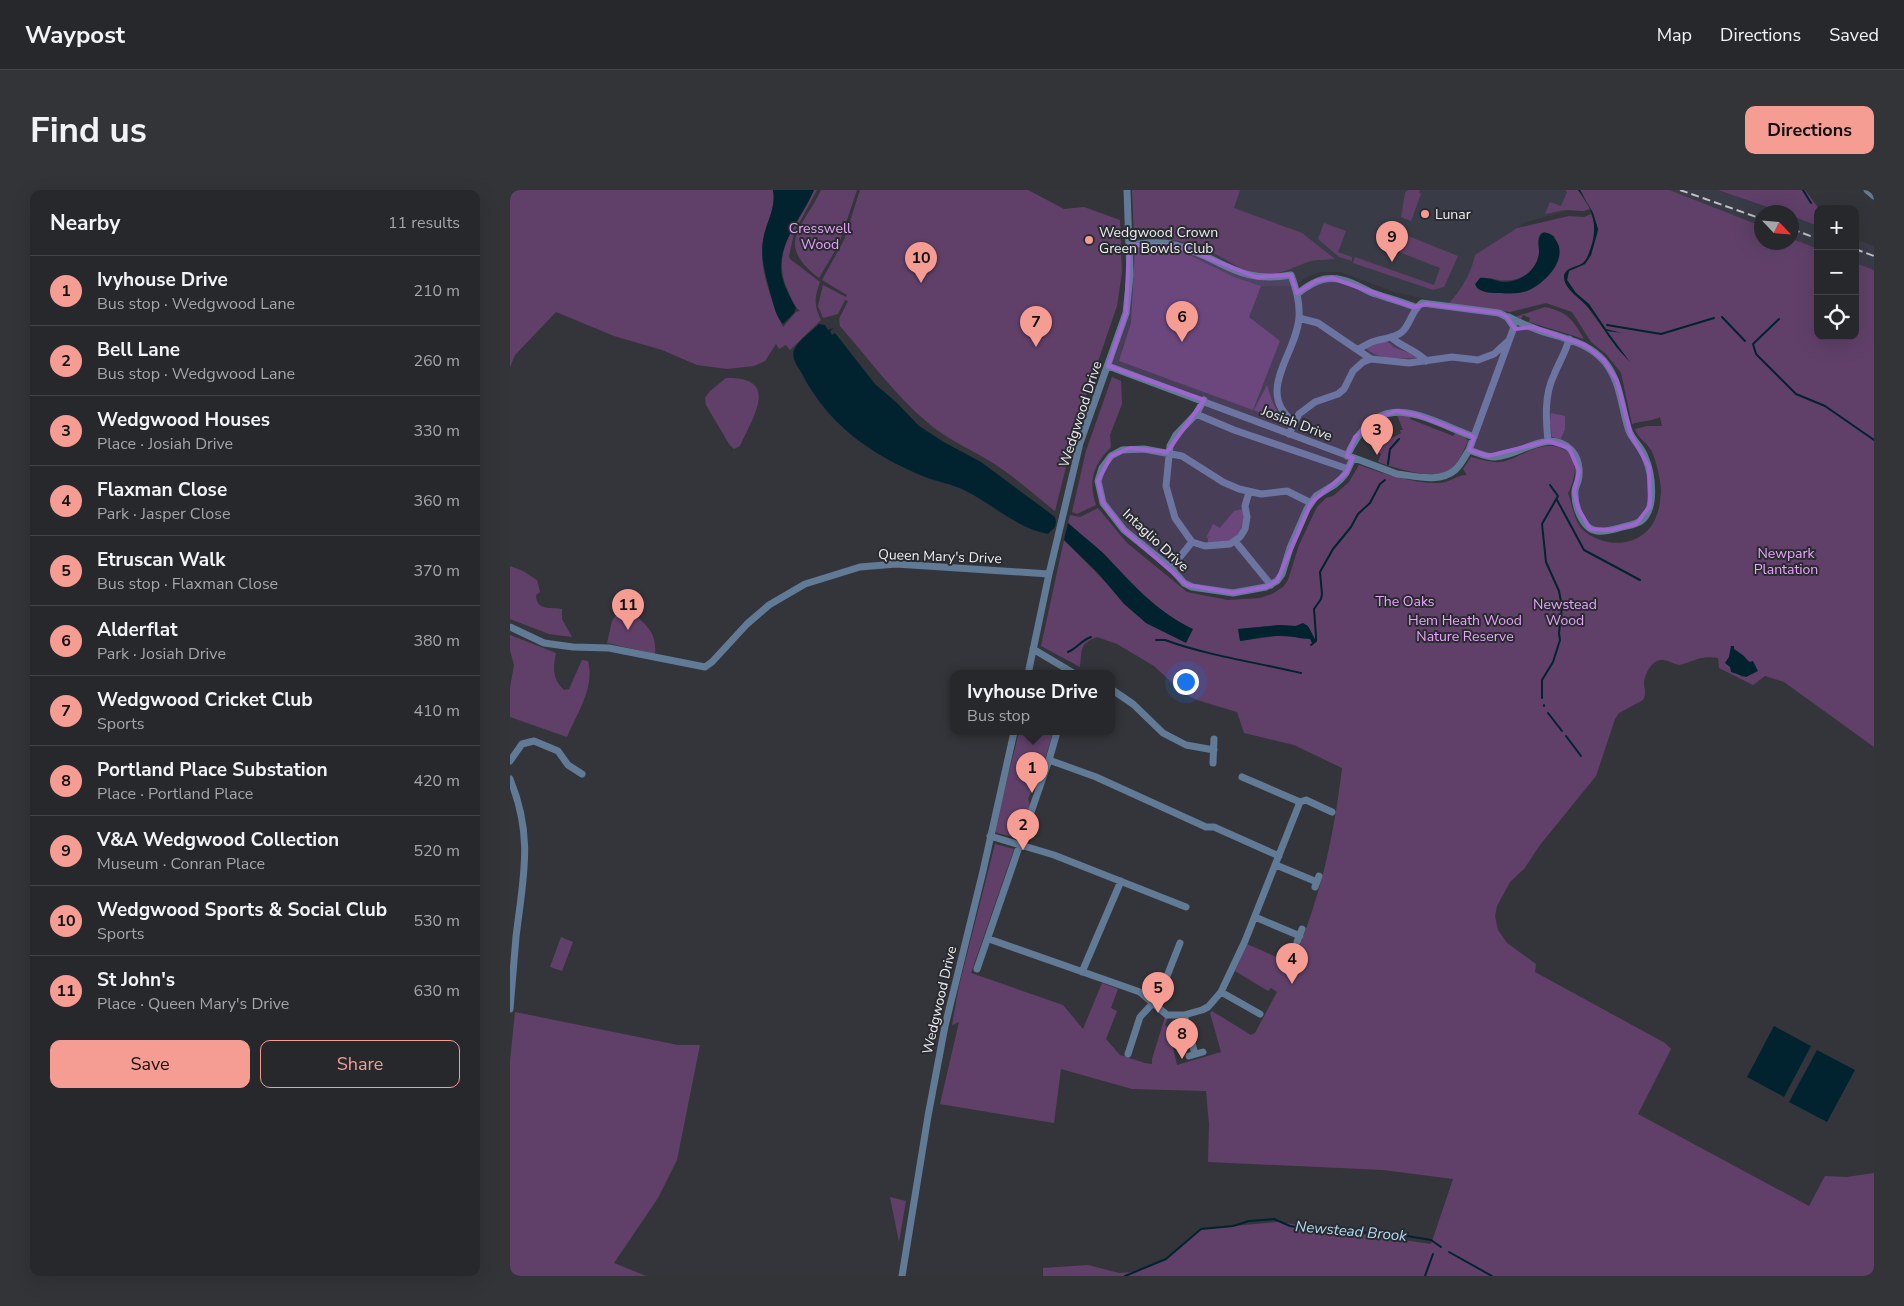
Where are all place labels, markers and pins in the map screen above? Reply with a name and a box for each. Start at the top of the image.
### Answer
place label: Lunar [1435,205,1471,224]
marker: Lunar [1419,208,1431,220]
pin: 9 [1376,221,1408,262]
place label: Wedgwood Crown Green Bowls Club [1099,223,1218,258]
marker: Wedgwood Crown Green Bowls Club [1083,234,1095,246]
pin: 10 [905,242,937,283]
pin: 6 [1166,301,1198,342]
pin: 7 [1020,306,1052,347]
pin: 3 [1361,414,1393,455]
pin: 11 [612,589,644,630]
pin: 1 [1016,752,1048,793]
pin: 2 [1007,809,1039,850]
pin: 4 [1276,943,1308,984]
pin: 5 [1142,972,1174,1013]
pin: 8 [1166,1018,1198,1059]

